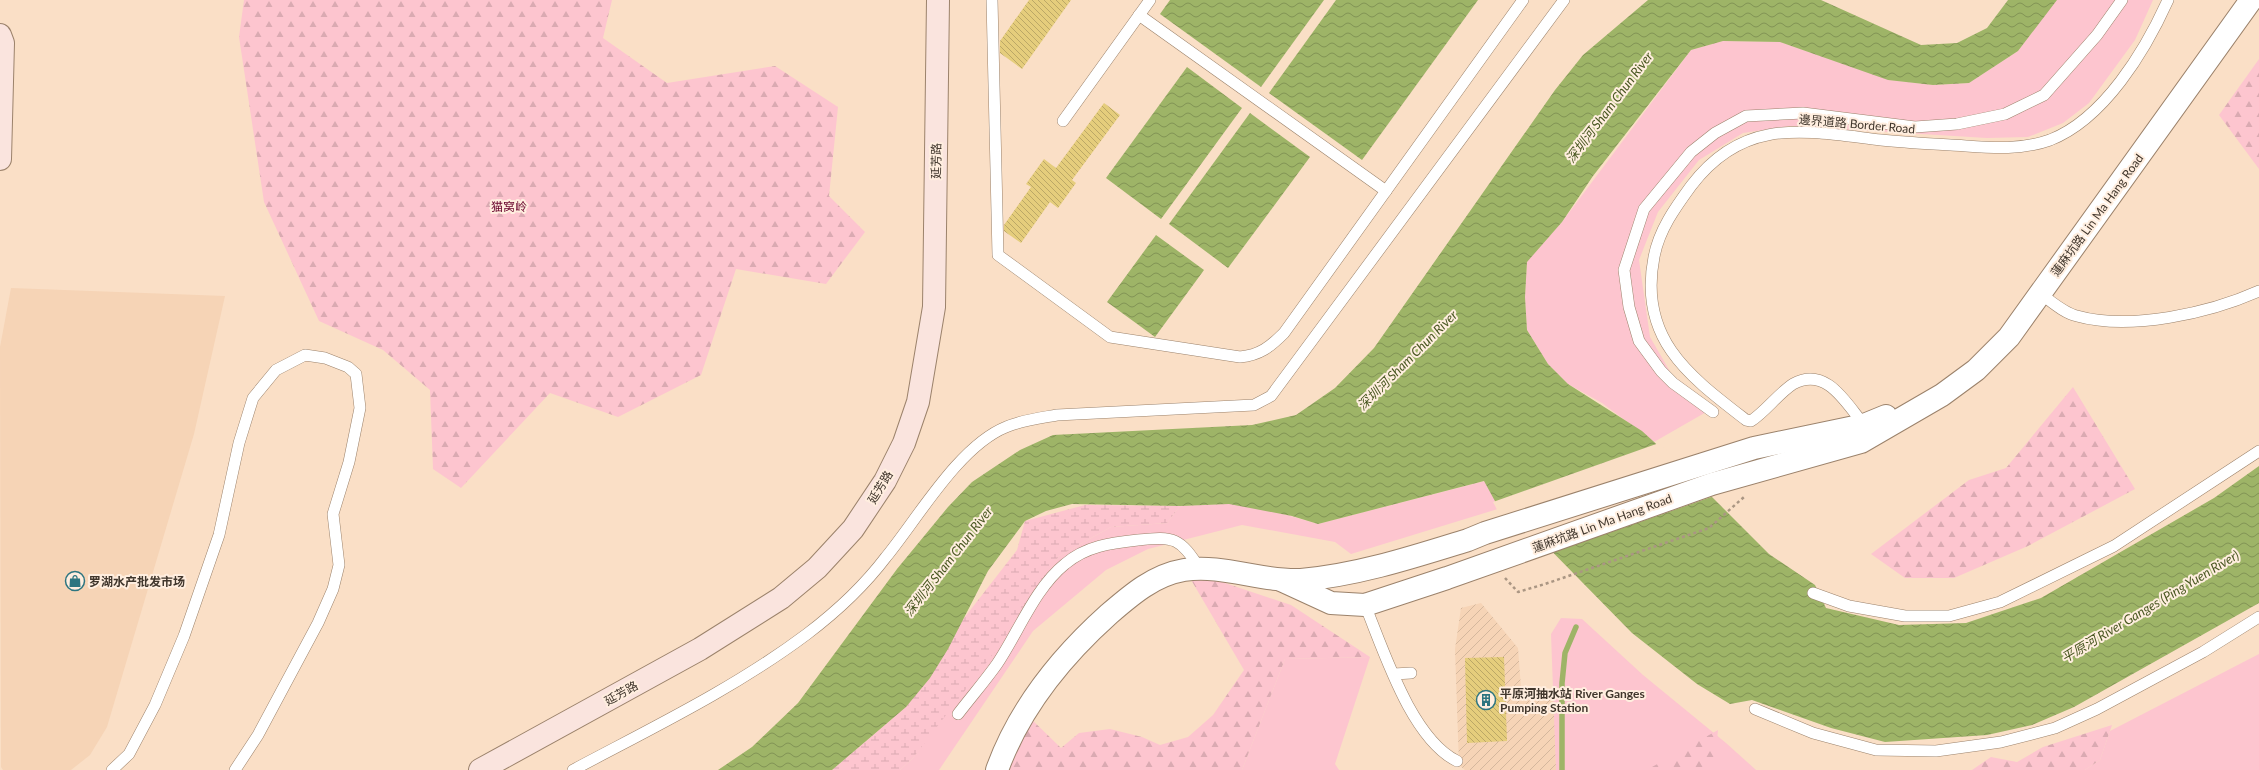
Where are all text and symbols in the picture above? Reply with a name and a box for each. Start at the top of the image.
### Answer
water label: 深圳河 Sham Chun River [1562,48,1656,165]
street label: 邊界道路 Border Road [1798,111,1916,137]
street label: 延芳路 [928,143,944,179]
street label: 蓮麻坑路 Lin Ma Hang Road [2048,151,2146,279]
park label: 猫窝岭 [491,199,527,214]
water label: 深圳河 Sham Chun River [1354,306,1461,413]
street label: 延芳路 [864,468,896,506]
street label: 蓮麻坑路 Lin Ma Hang Road [1530,491,1674,555]
water label: 深圳河 Sham Chun River [900,503,996,619]
water label: 平原河 River Ganges (Ping Yuen River) [2058,547,2242,665]
shop icon: 罗湖水产批发市场 [64,570,86,592]
place label: 罗湖水产批发市场 [89,574,185,589]
street label: 延芳路 [602,678,640,708]
place label: 平原河抽水站 River Ganges Pumping Station [1500,686,1645,715]
building icon: 平原河抽水站 River Ganges Pumping Station [1475,689,1497,711]

